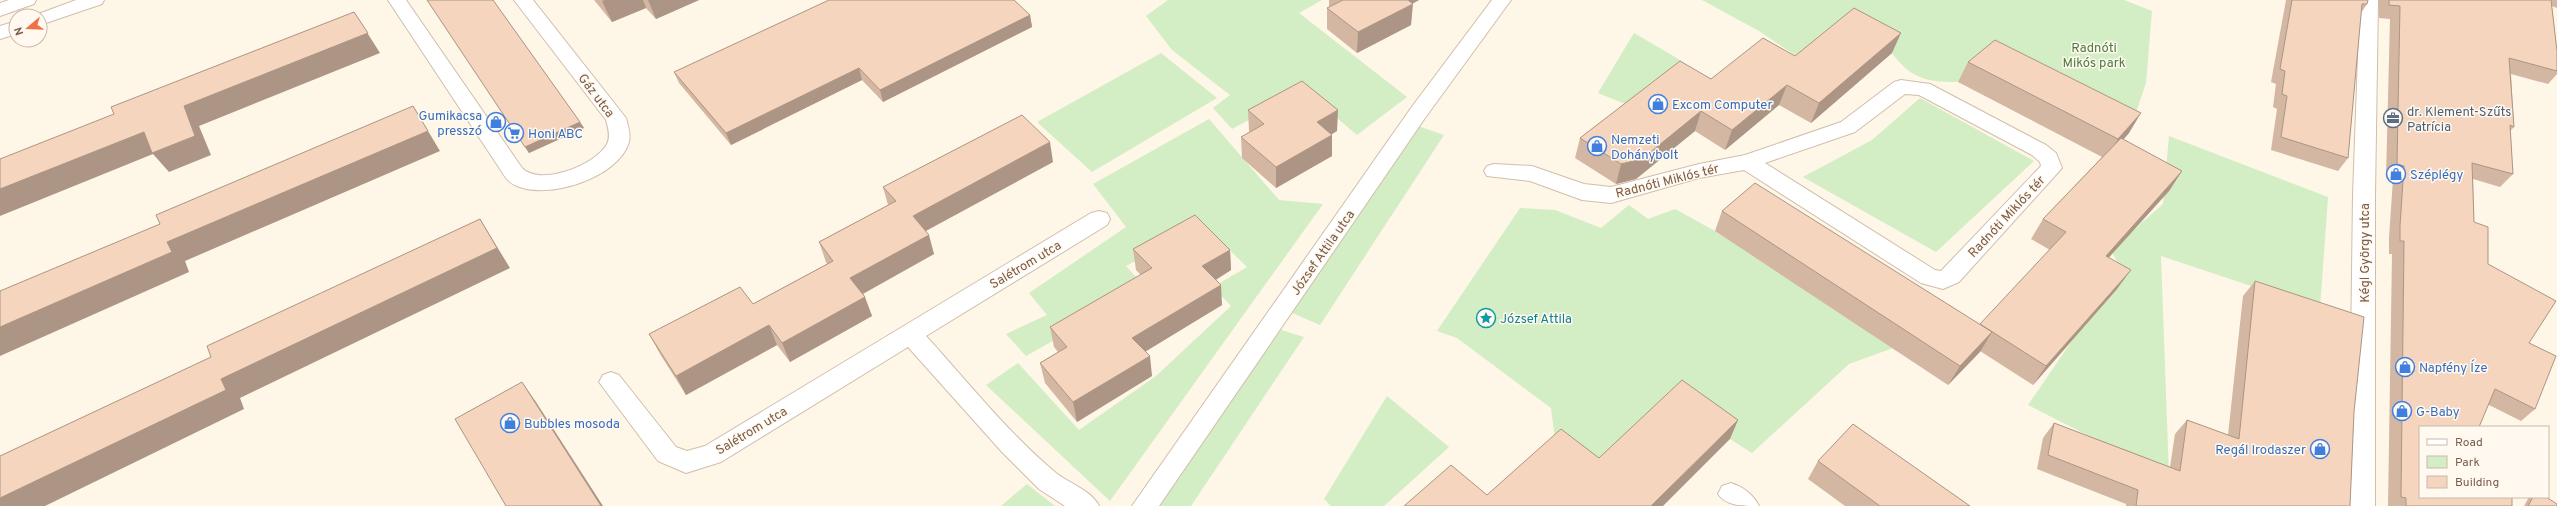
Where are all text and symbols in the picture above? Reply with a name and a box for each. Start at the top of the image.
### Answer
north arrow [8,8,48,48]
text: N [12,25,27,37]
park label: Radnóti Mikós park [2062,41,2126,72]
street label: Gáz utca [574,71,617,121]
shop icon: Excom Computer [1647,93,1669,115]
place label: Excom Computer [1672,98,1772,114]
place label: dr. Klement-Szűts Patrícia [2407,105,2511,136]
office icon: dr. Klement-Szűts Patrícia [2382,107,2404,129]
place label: Gumikacsa presszó [419,109,482,140]
shop icon: Gumikacsa presszó [485,111,507,133]
supermarket icon: Honi ABC [503,122,525,144]
place label: Honi ABC [528,127,583,143]
place label: Nemzeti Dohánybolt [1611,133,1678,164]
shop icon: Nemzeti Dohánybolt [1586,135,1608,157]
street label: Radnóti Miklós tér [1614,161,1721,203]
shop icon: Széplégy [2385,163,2407,185]
place label: Széplégy [2410,168,2463,184]
street label: Radnóti Miklós tér [1965,173,2049,262]
street label: Kégl György utca [2358,203,2374,303]
street label: József Attila utca [1288,207,1359,299]
street label: Salétrom utca [987,238,1065,293]
place icon: József Attila [1475,307,1497,329]
place label: József Attila [1500,312,1572,328]
shop icon: Napfény Íze [2394,356,2416,378]
place label: Napfény Íze [2419,359,2487,377]
shop icon: G-Baby [2391,400,2413,422]
street label: Salétrom utca [713,404,791,459]
place label: G-Baby [2416,405,2460,421]
shop icon: Bubbles mosoda [499,412,521,434]
place label: Bubbles mosoda [524,417,620,433]
legend [2419,426,2549,498]
text: Road [2455,435,2483,451]
shop icon: Regál Irodaszer [2309,438,2331,460]
place label: Regál Irodaszer [2215,443,2306,459]
text: Park [2455,455,2480,471]
text: Building [2455,475,2499,491]

